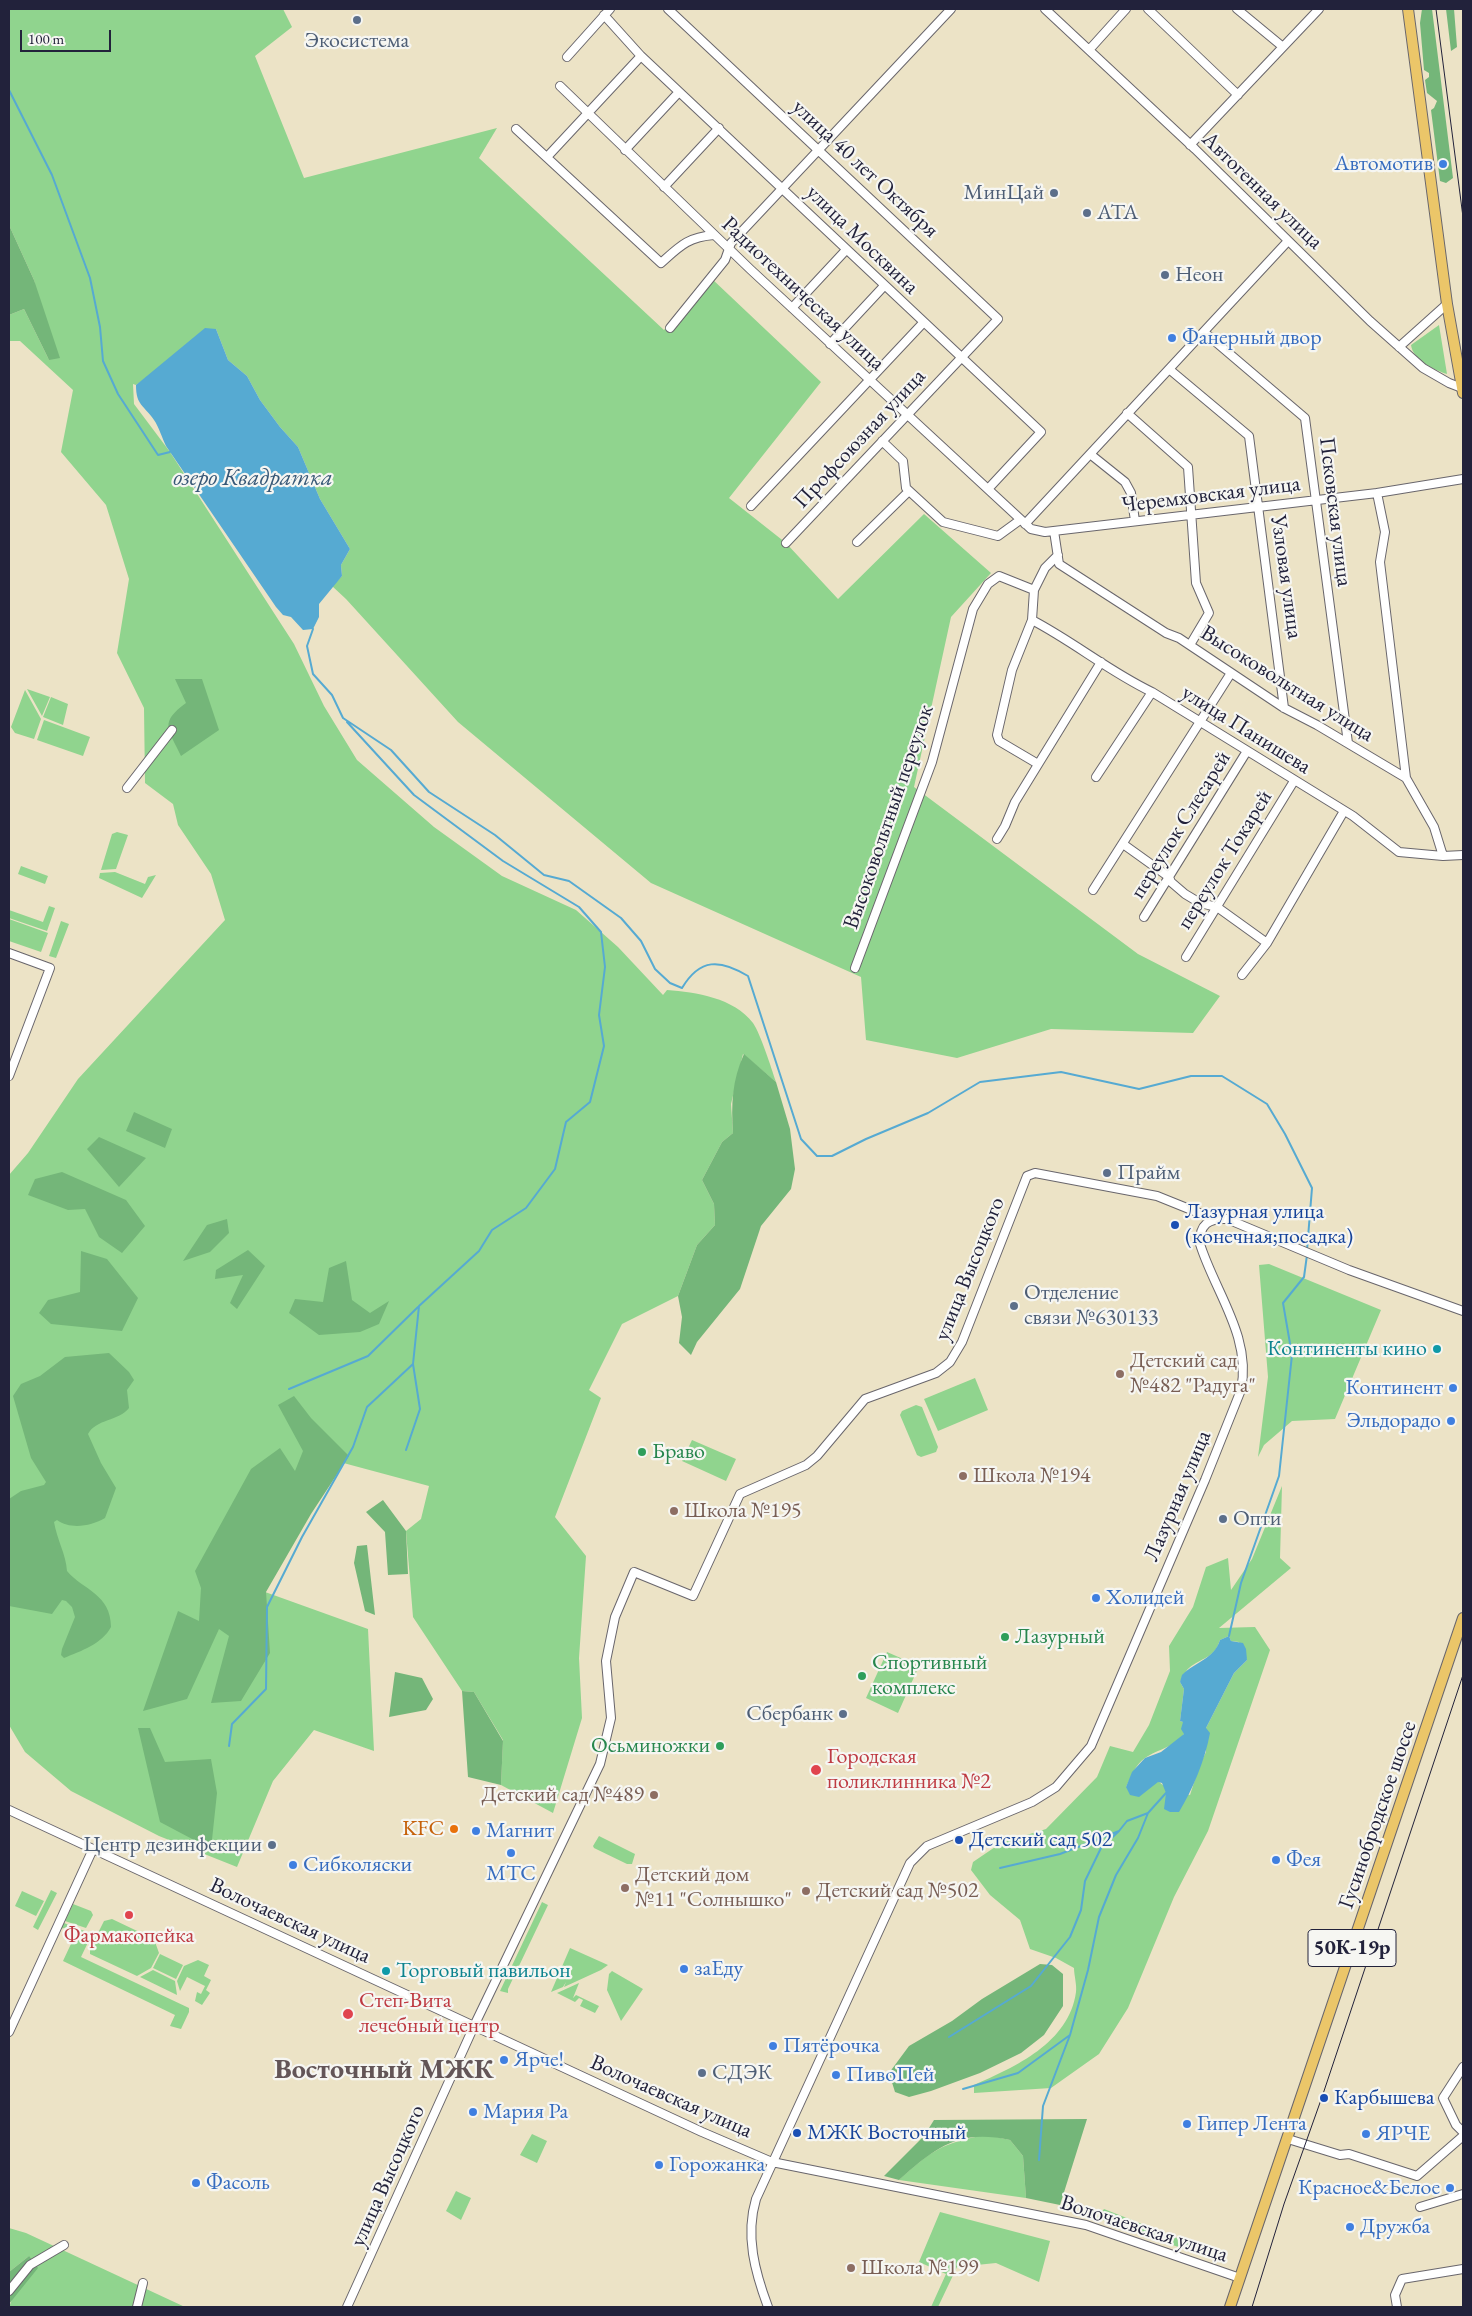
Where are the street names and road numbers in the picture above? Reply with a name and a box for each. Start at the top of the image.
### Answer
street label: улица 40 лет Октября [786,94,944,244]
street label: Автогенная улица [1196,127,1328,255]
street label: улица Москвина [800,180,924,300]
street label: Радиотехническая улица [716,212,890,376]
street label: Профсоюзная улица [789,364,931,514]
street label: Псковская улица [1313,436,1357,588]
street label: Черемховская улица [1120,471,1302,519]
street label: Узловая улица [1264,513,1308,641]
street label: Высоковольтная улица [1195,620,1379,748]
street label: улица Панишева [1176,680,1316,780]
street label: Высоковольтный переулок [838,701,940,933]
street label: переулок Слесарей [1125,746,1237,904]
street label: переулок Токарей [1172,786,1278,934]
street label: улица Высоцкого [929,1193,1011,1345]
street label: Лазурная улица [1139,1427,1217,1565]
street label: Гусинобродское шоссе [1333,1718,1423,1912]
street label: Волочаевская улица [205,1872,375,1970]
road number: 50К-19р [1308,1930,1396,1966]
street label: Волочаевская улица [586,2049,756,2145]
street label: улица Высоцкого [345,2101,431,2251]
street label: Волочаевская улица [1057,2189,1231,2269]

